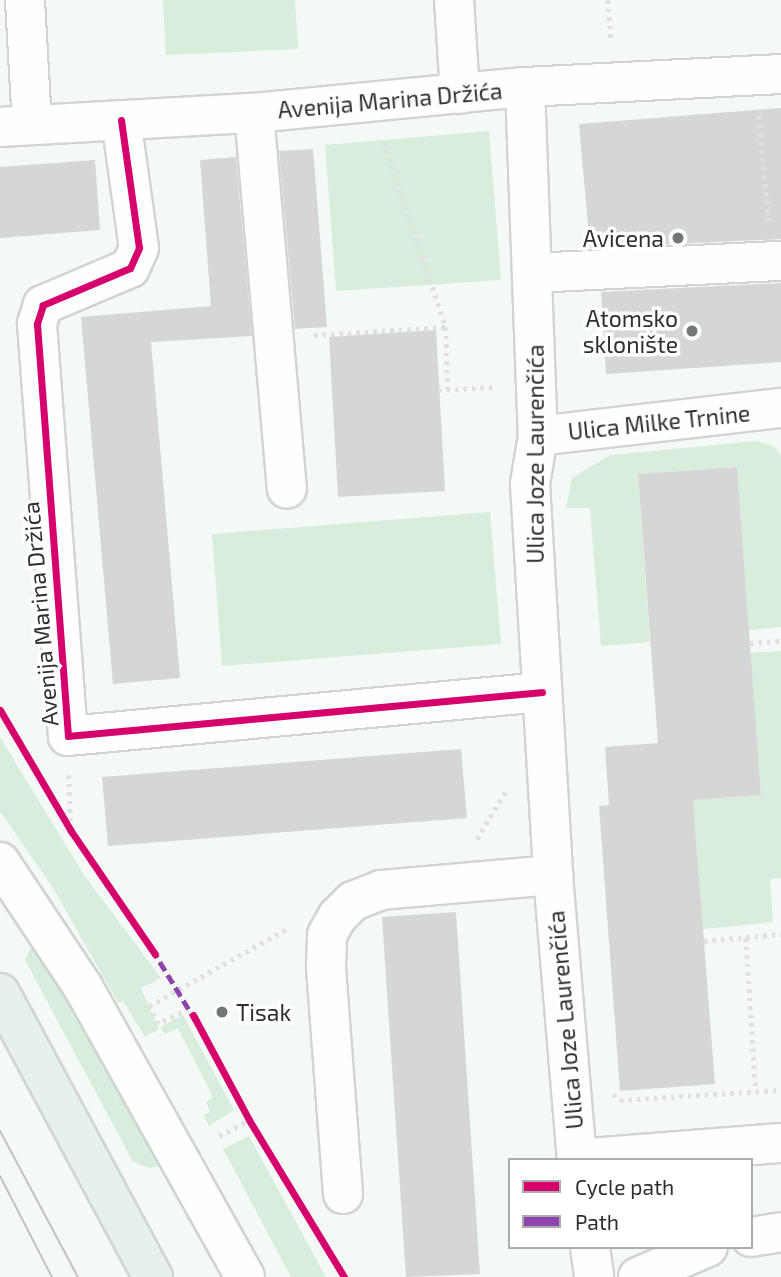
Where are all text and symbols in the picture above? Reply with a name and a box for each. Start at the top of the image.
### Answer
street label: Avenija Marina Držića [276,76,504,124]
place label: Avicena [583,224,664,252]
marker: Avicena [670,230,686,246]
place label: Atomsko sklonište [583,304,678,358]
marker: Atomsko sklonište [684,323,700,339]
street label: Ulica Joze Laurenčića [521,344,549,564]
street label: Ulica Milke Trnine [566,399,752,445]
street label: Avenija Marina Držića [16,500,64,728]
street label: Ulica Joze Laurenčića [542,909,588,1131]
place label: Tisak [236,998,291,1026]
marker: Tisak [214,1004,230,1020]
legend [508,1158,753,1249]
text: Cycle path [575,1174,674,1199]
text: Path [575,1209,619,1234]

